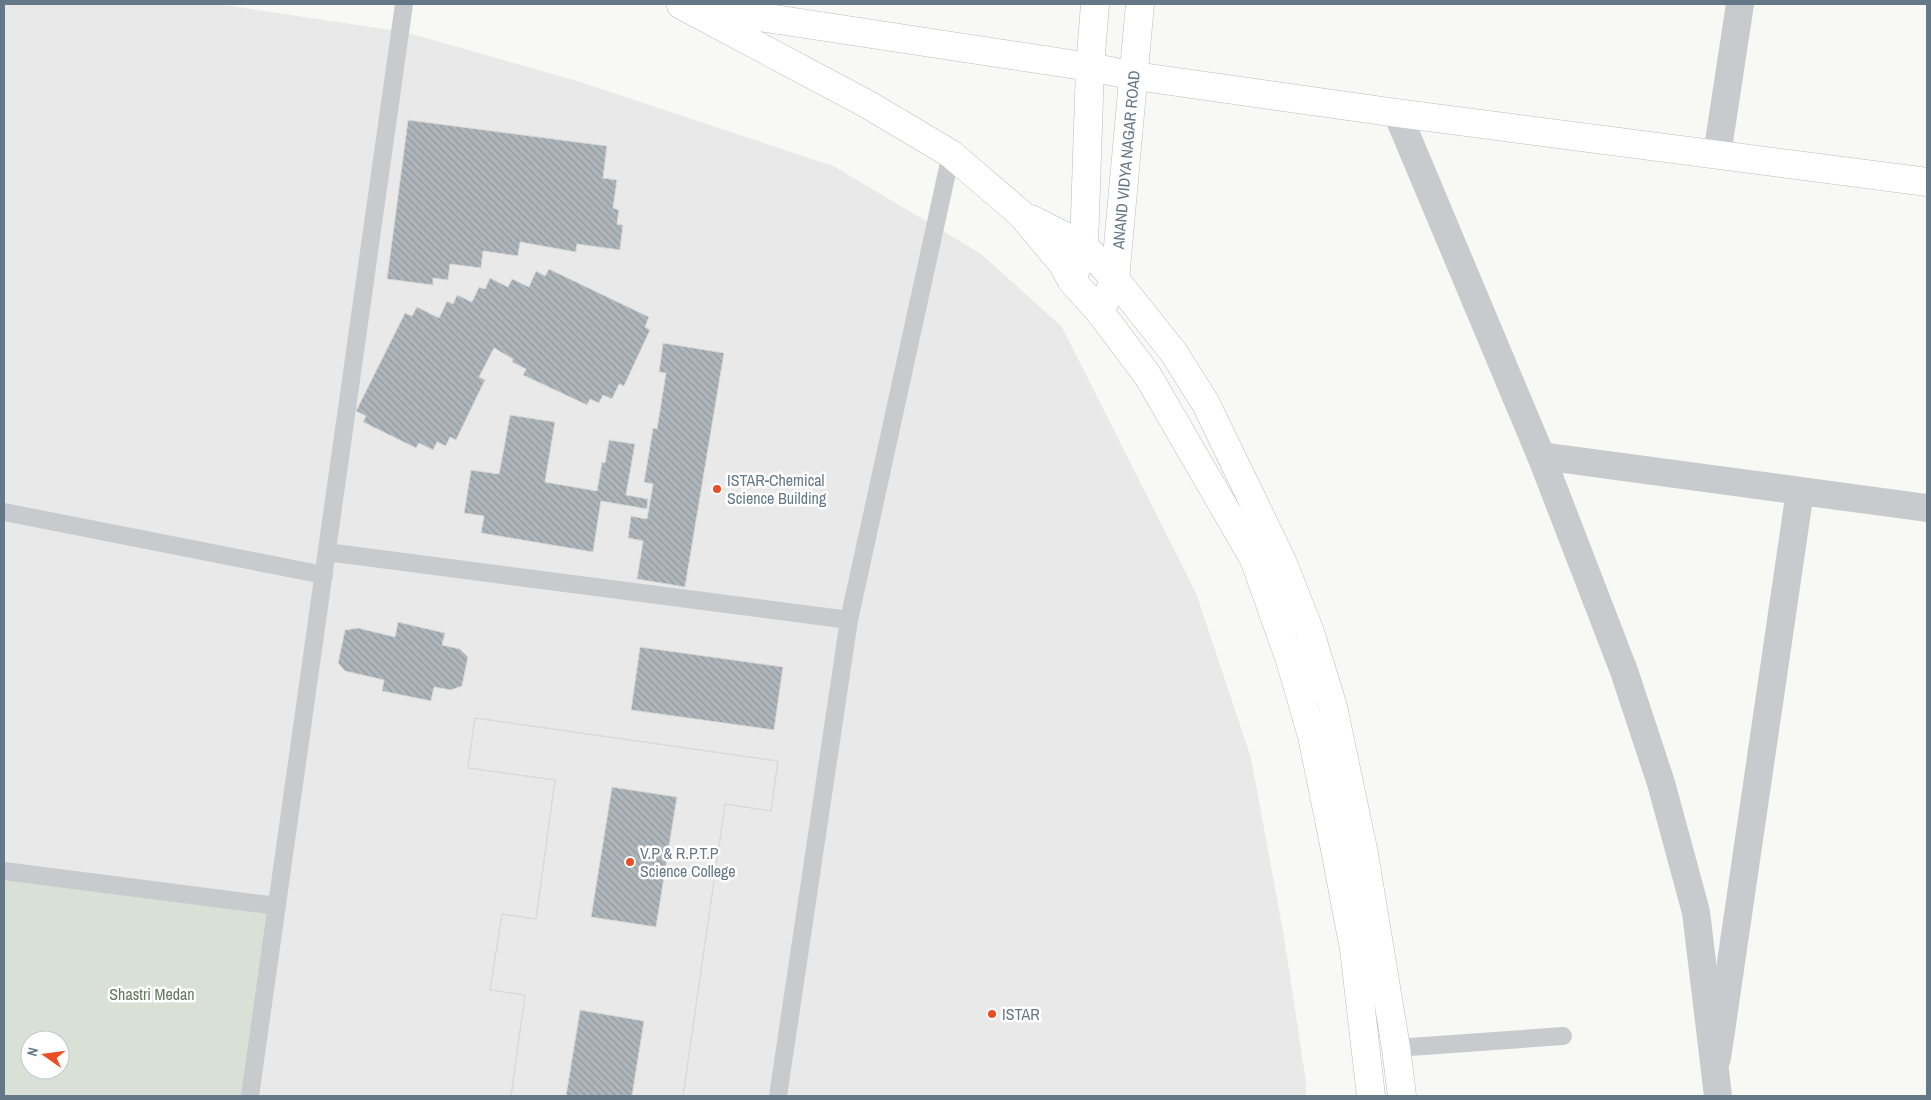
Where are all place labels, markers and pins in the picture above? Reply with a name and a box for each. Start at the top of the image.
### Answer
place label: ISTAR-Chemical Science Building [727,469,827,509]
marker: ISTAR-Chemical Science Building [711,483,723,495]
place label: V.P & R.P.T.P Science College [640,842,736,882]
marker: V.P & R.P.T.P Science College [624,856,636,868]
place label: ISTAR [1002,1003,1040,1025]
marker: ISTAR [986,1008,998,1020]

